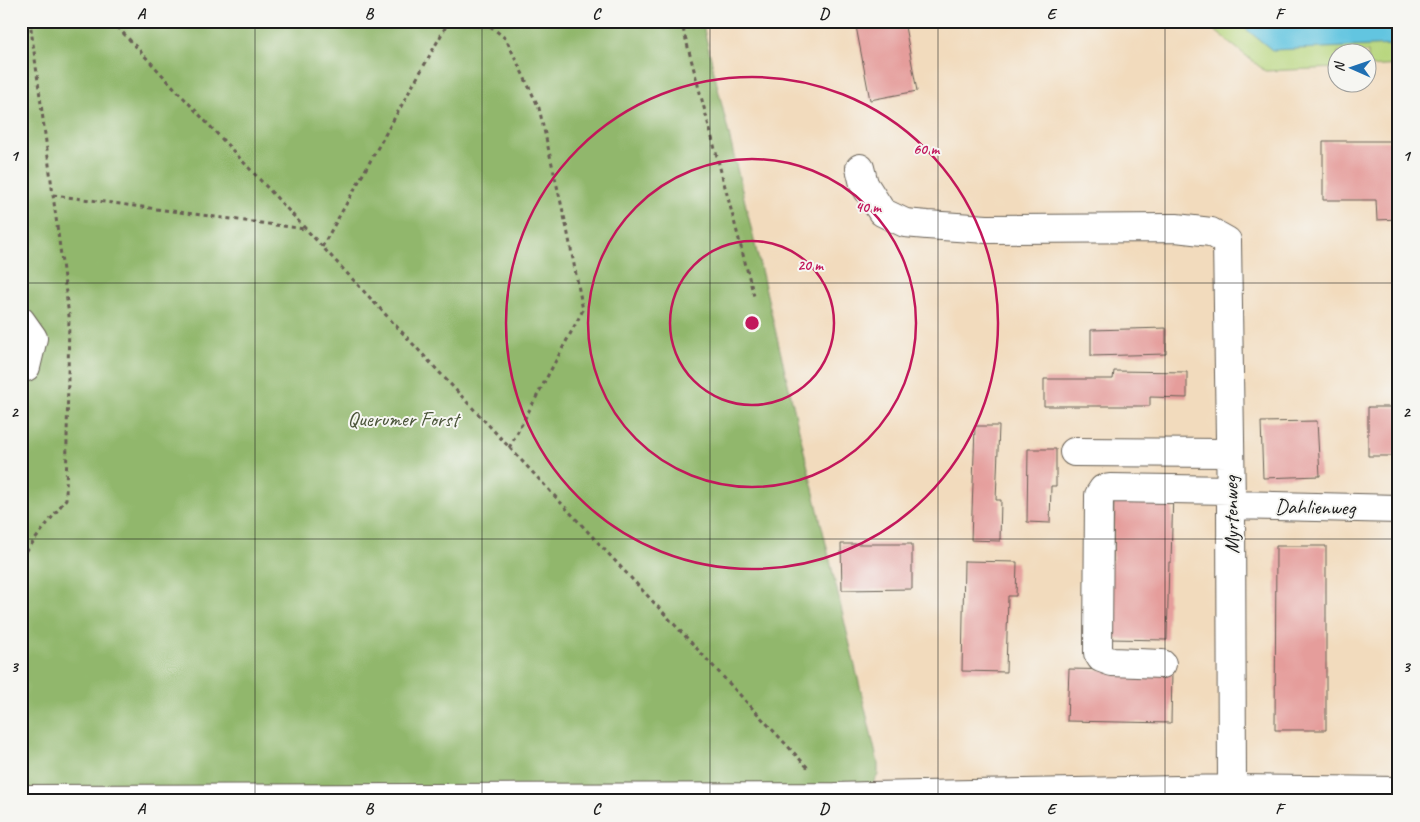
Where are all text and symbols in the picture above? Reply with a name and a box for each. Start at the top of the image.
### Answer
text: A [137,4,147,24]
text: B [365,4,375,24]
text: C [592,4,602,24]
text: D [819,4,830,24]
text: E [1047,4,1058,24]
text: F [1275,4,1286,24]
north arrow [1328,42,1378,92]
text: N [1331,61,1348,72]
text: 60 m [913,140,940,159]
text: 1 [10,146,19,166]
text: 1 [1402,146,1411,166]
text: 40 m [855,198,882,217]
text: 20 m [797,256,824,275]
centre of rings [743,314,761,332]
text: 2 [10,402,19,422]
text: 2 [1402,402,1411,422]
park label: Querumer Forst [348,406,462,432]
street label: Myrtenweg [1217,474,1245,554]
street label: Dahlienweg [1275,493,1357,521]
text: 3 [10,657,19,677]
text: 3 [1402,657,1411,677]
text: A [137,799,147,819]
text: B [365,799,375,819]
text: C [592,799,602,819]
text: D [819,799,830,819]
text: E [1047,799,1058,819]
text: F [1275,799,1286,819]

